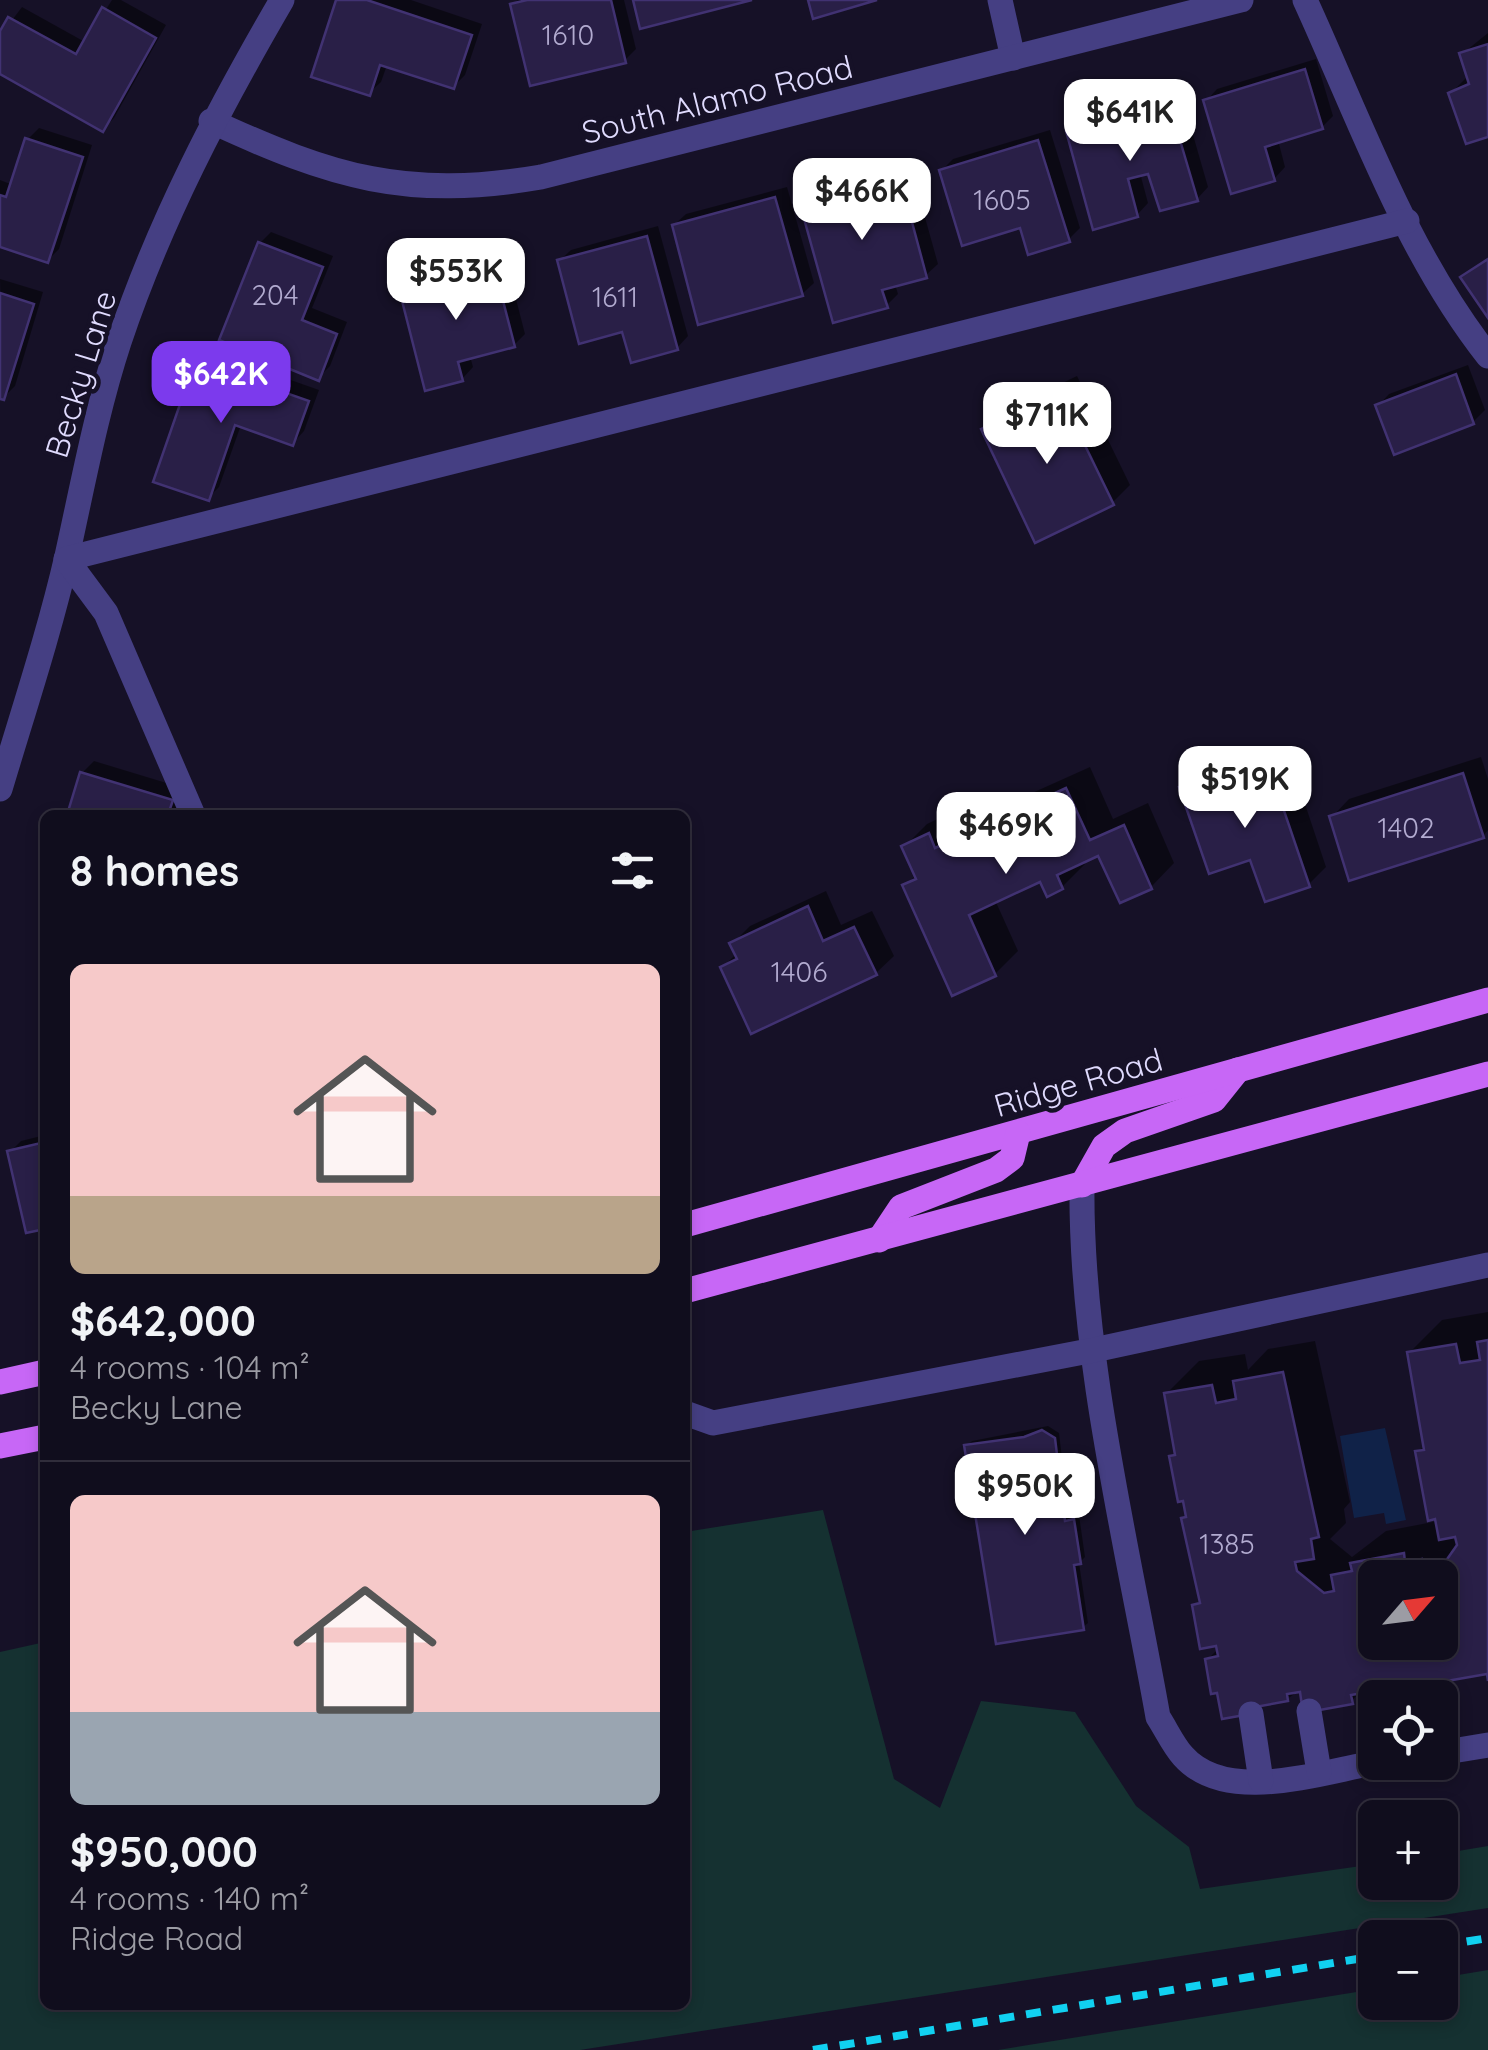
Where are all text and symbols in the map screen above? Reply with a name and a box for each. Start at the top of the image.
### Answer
house number: 1610 [542,17,594,52]
street label: South Alamo Road [578,46,856,152]
pin: $641K [1060,79,1200,164]
text: $641K [1086,91,1174,131]
pin: $466K [792,158,932,243]
text: $466K [815,170,909,210]
house number: 1605 [973,182,1031,217]
pin: $553K [386,238,526,323]
text: $553K [409,250,503,290]
house number: 204 [252,277,298,312]
house number: 1611 [592,279,638,314]
street label: Becky Lane [36,286,124,462]
pin: $642K [151,341,291,426]
text: $642K [174,353,268,393]
pin: $711K [977,382,1117,467]
text: $711K [1005,394,1089,434]
pin: $519K [1175,746,1315,831]
text: $519K [1200,758,1290,798]
pin: $469K [936,792,1076,877]
text: $469K [959,804,1053,844]
house number: 1402 [1378,810,1434,845]
icon: filters [605,843,660,898]
text: 8 homes [70,844,239,897]
house number: 1406 [771,954,827,989]
icon: home [275,1029,455,1209]
street label: Ridge Road [989,1039,1167,1125]
text: $642,000 [70,1294,256,1347]
text: 4 rooms · 104 m² [70,1347,310,1387]
text: Becky Lane [70,1387,242,1427]
pin: $950K [955,1453,1095,1538]
text: $950K [977,1465,1073,1505]
house number: 1385 [1199,1526,1255,1561]
icon: home [275,1560,455,1740]
north arrow [1358,1560,1458,1660]
map controls [1358,1560,1458,2020]
button: locate [1358,1680,1458,1780]
button: + [1358,1800,1458,1900]
text: $950,000 [70,1825,258,1878]
text: 4 rooms · 140 m² [70,1878,309,1918]
text: Ridge Road [70,1918,243,1958]
button: − [1358,1920,1458,2020]

